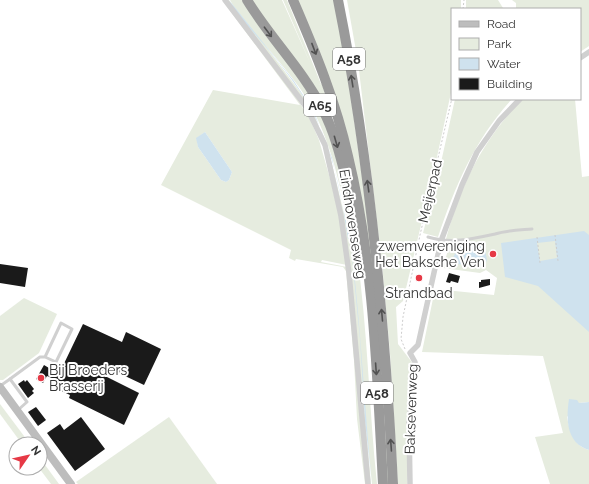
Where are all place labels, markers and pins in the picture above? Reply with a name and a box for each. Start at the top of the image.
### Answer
place label: zwemvereniging Het Baksche Ven [375,238,485,270]
marker: zwemvereniging Het Baksche Ven [488,249,498,259]
marker: Strandbad [414,273,424,283]
place label: Strandbad [385,285,453,301]
place label: Bij Broeders Brasserij [49,362,127,394]
marker: Bij Broeders Brasserij [36,373,46,383]

